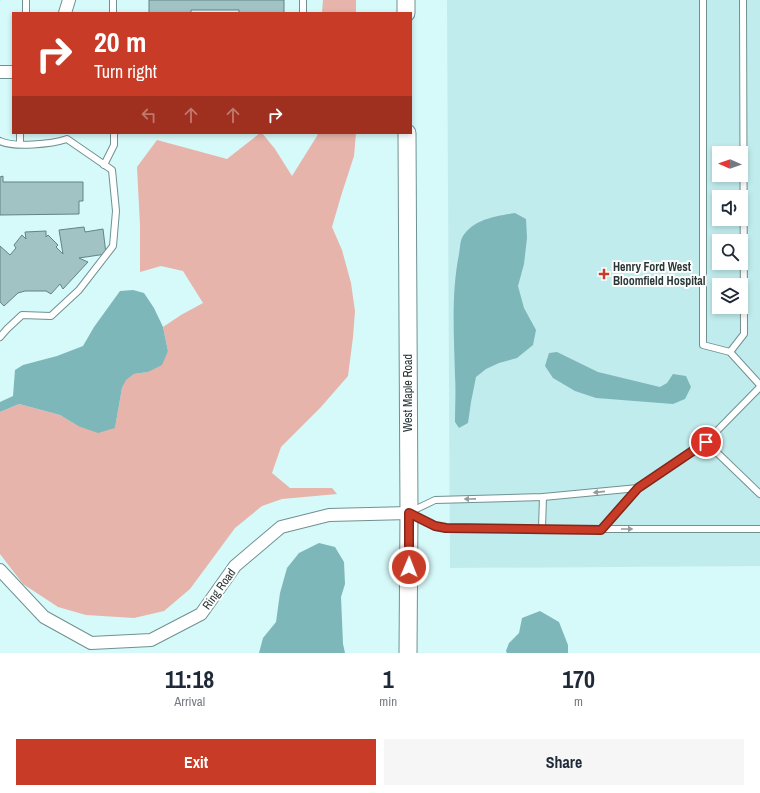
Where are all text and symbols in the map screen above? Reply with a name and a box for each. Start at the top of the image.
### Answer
text: 20 m [94,23,146,61]
icon: right [28,28,80,80]
text: Turn right [94,59,157,84]
icon: left [138,104,160,126]
icon: ahead [180,104,202,126]
icon: ahead [222,104,244,126]
icon: right [264,104,286,126]
north arrow [712,146,748,182]
map controls [712,146,748,314]
button: sound [712,190,748,226]
button: search [712,234,748,270]
place label: Henry Ford West Bloomfield Hospital [613,259,706,289]
marker: Henry Ford West Bloomfield Hospital [598,268,610,280]
button: layers [712,278,748,314]
street label: West Maple Road [400,354,416,432]
pin [689,425,723,459]
icon: arrive [695,431,717,453]
one-way arrow [593,489,605,495]
one-way arrow [464,495,476,502]
one-way arrow [621,526,634,532]
position arrow [388,546,430,588]
street label: Ring Road [199,565,239,613]
text: 11:18 [165,663,214,695]
text: 1 [383,663,394,695]
text: 170 [562,663,595,695]
text: Arrival [174,693,205,710]
text: min [379,693,397,710]
text: m [574,693,583,710]
button: Exit [16,739,376,785]
button: Share [384,739,744,785]

